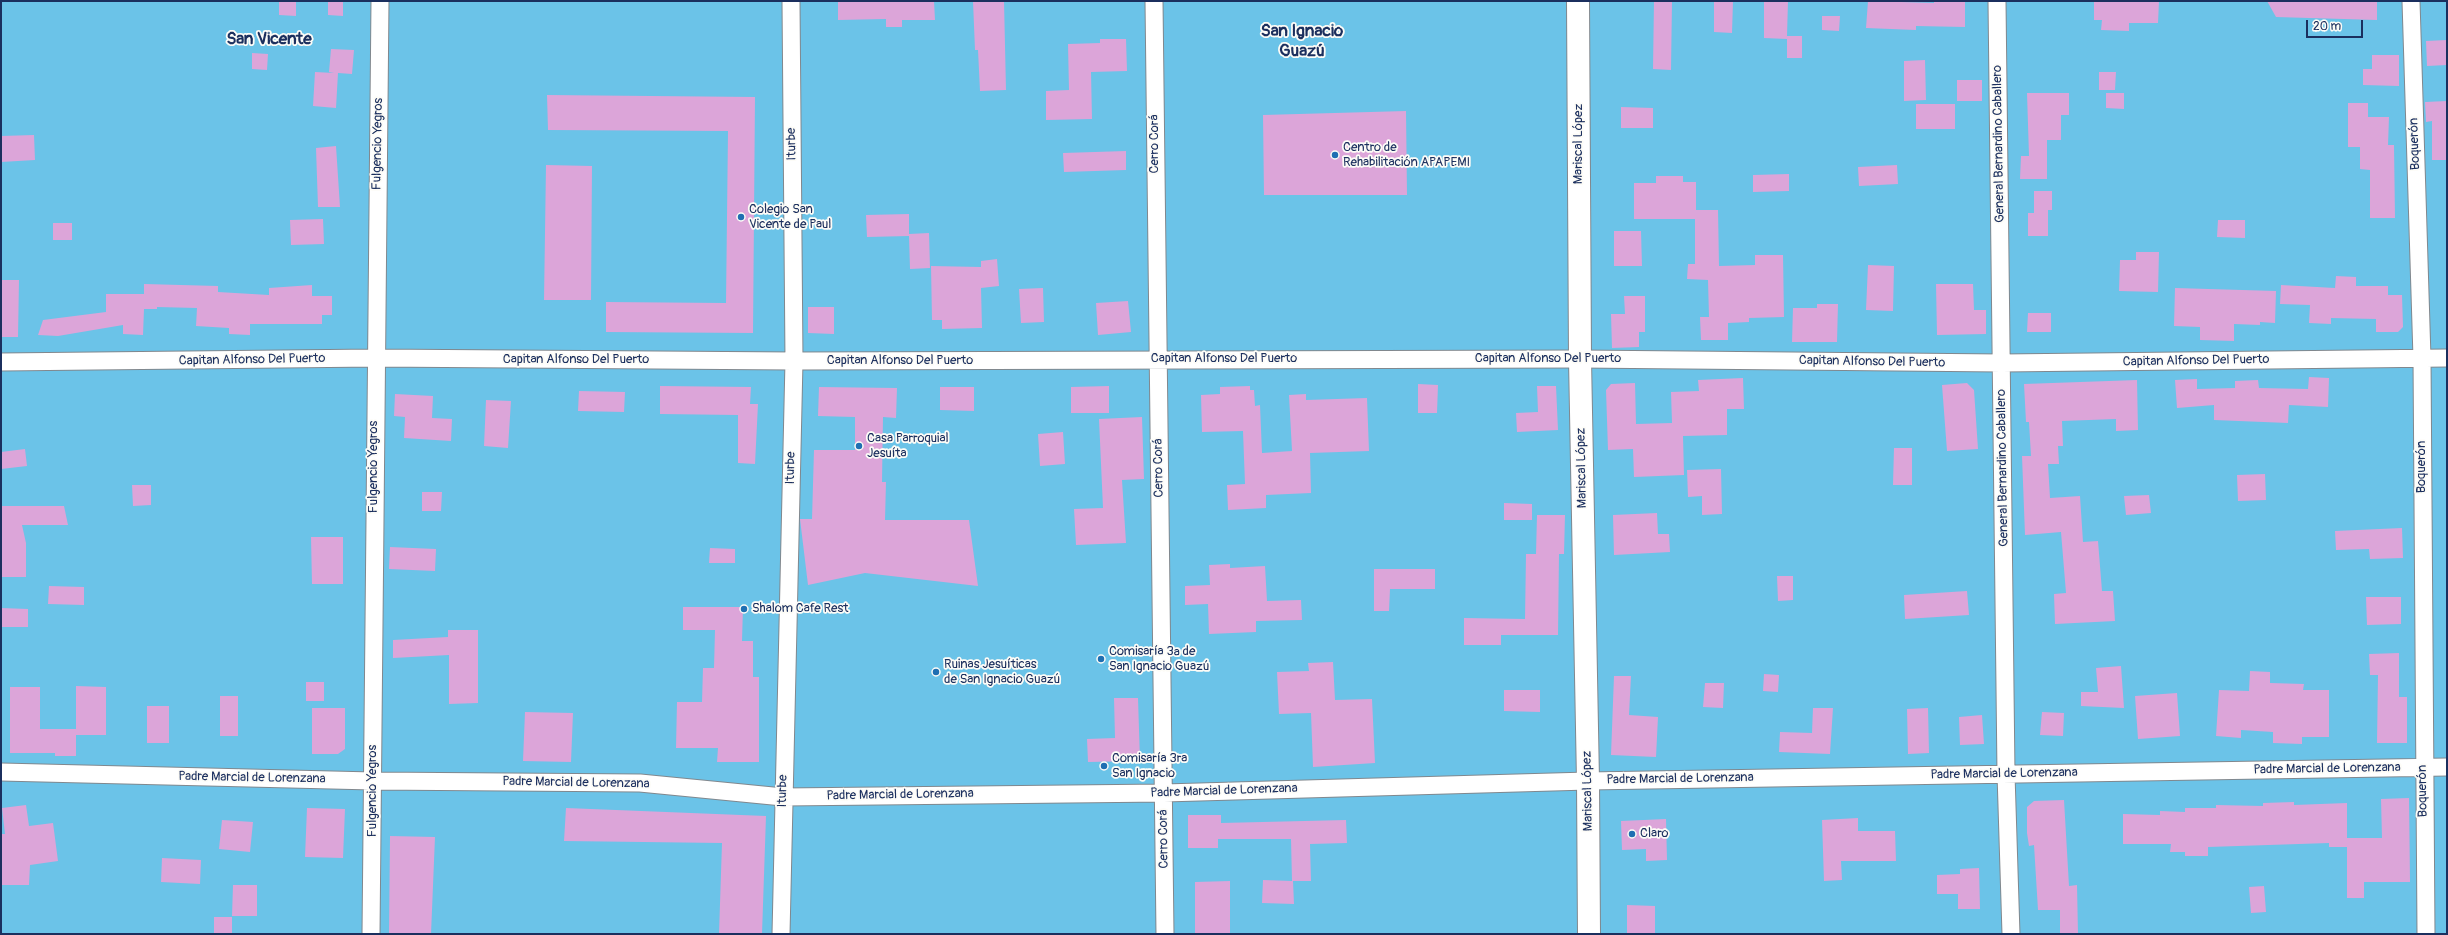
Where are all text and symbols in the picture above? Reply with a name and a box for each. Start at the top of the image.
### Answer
scale bar [2308,12,2365,38]
text: 20 m [2313,19,2341,34]
district label: San Ignacio Guazú [1261,22,1343,62]
district label: San Vicente [226,30,312,50]
street label: General Bernardino Caballero [1990,65,2008,223]
street label: Fulgencio Yegros [369,98,387,190]
street label: Mariscal López [1571,104,1587,184]
street label: Cerro Corá [1147,115,1163,173]
street label: Boquerón [2406,118,2424,170]
street label: Iturbe [784,127,800,161]
place label: Centro de Rehabilitación APAPEMI [1343,140,1470,171]
marker: Centro de Rehabilitación APAPEMI [1330,150,1340,160]
place label: Colegio San Vicente de Paul [749,202,831,233]
marker: Colegio San Vicente de Paul [736,212,746,222]
street label: Capitan Alfonso Del Puerto [179,351,325,369]
street label: Capitan Alfonso Del Puerto [1151,351,1297,367]
street label: Capitan Alfonso Del Puerto [1475,351,1621,367]
street label: Capitan Alfonso Del Puerto [503,352,649,368]
street label: Capitan Alfonso Del Puerto [2123,352,2269,370]
street label: Capitan Alfonso Del Puerto [827,353,973,369]
street label: Capitan Alfonso Del Puerto [1799,353,1945,371]
street label: General Bernardino Caballero [1994,389,2012,547]
street label: Fulgencio Yegros [366,421,382,513]
street label: Mariscal López [1573,428,1591,508]
place label: Casa Parroquial Jesuíta [867,431,949,462]
street label: Cerro Corá [1151,438,1167,498]
marker: Casa Parroquial Jesuíta [854,441,864,451]
street label: Boquerón [2414,441,2430,493]
street label: Iturbe [783,451,799,485]
place label: Shalom Cafe Rest [752,601,849,617]
marker: Shalom Cafe Rest [739,604,749,614]
place label: Comisaría 3ª de San Ignacio Guazú [1109,644,1209,675]
marker: Comisaría 3ª de San Ignacio Guazú [1096,654,1106,664]
place label: Ruinas Jesuíticas de San Ignacio Guazú [944,657,1060,688]
marker: Ruinas Jesuíticas de San Ignacio Guazú [931,667,941,677]
street label: Fulgencio Yegros [365,745,381,837]
place label: Comisaría 3ra San Ignacio [1112,751,1187,782]
street label: Mariscal López [1579,751,1597,831]
street label: Padre Marcial de Lorenzana [2253,760,2401,778]
marker: Comisaría 3ra San Ignacio [1099,761,1109,771]
street label: Padre Marcial de Lorenzana [1930,765,2078,783]
street label: Boquerón [2415,765,2431,817]
street label: Padre Marcial de Lorenzana [178,769,326,787]
street label: Padre Marcial de Lorenzana [1606,770,1754,788]
street label: Padre Marcial de Lorenzana [502,774,650,792]
street label: Iturbe [775,774,791,808]
street label: Padre Marcial de Lorenzana [1150,781,1298,801]
street label: Padre Marcial de Lorenzana [826,786,974,804]
street label: Cerro Corá [1156,809,1172,869]
place label: Claro [1640,826,1669,842]
marker: Claro [1627,829,1637,839]

